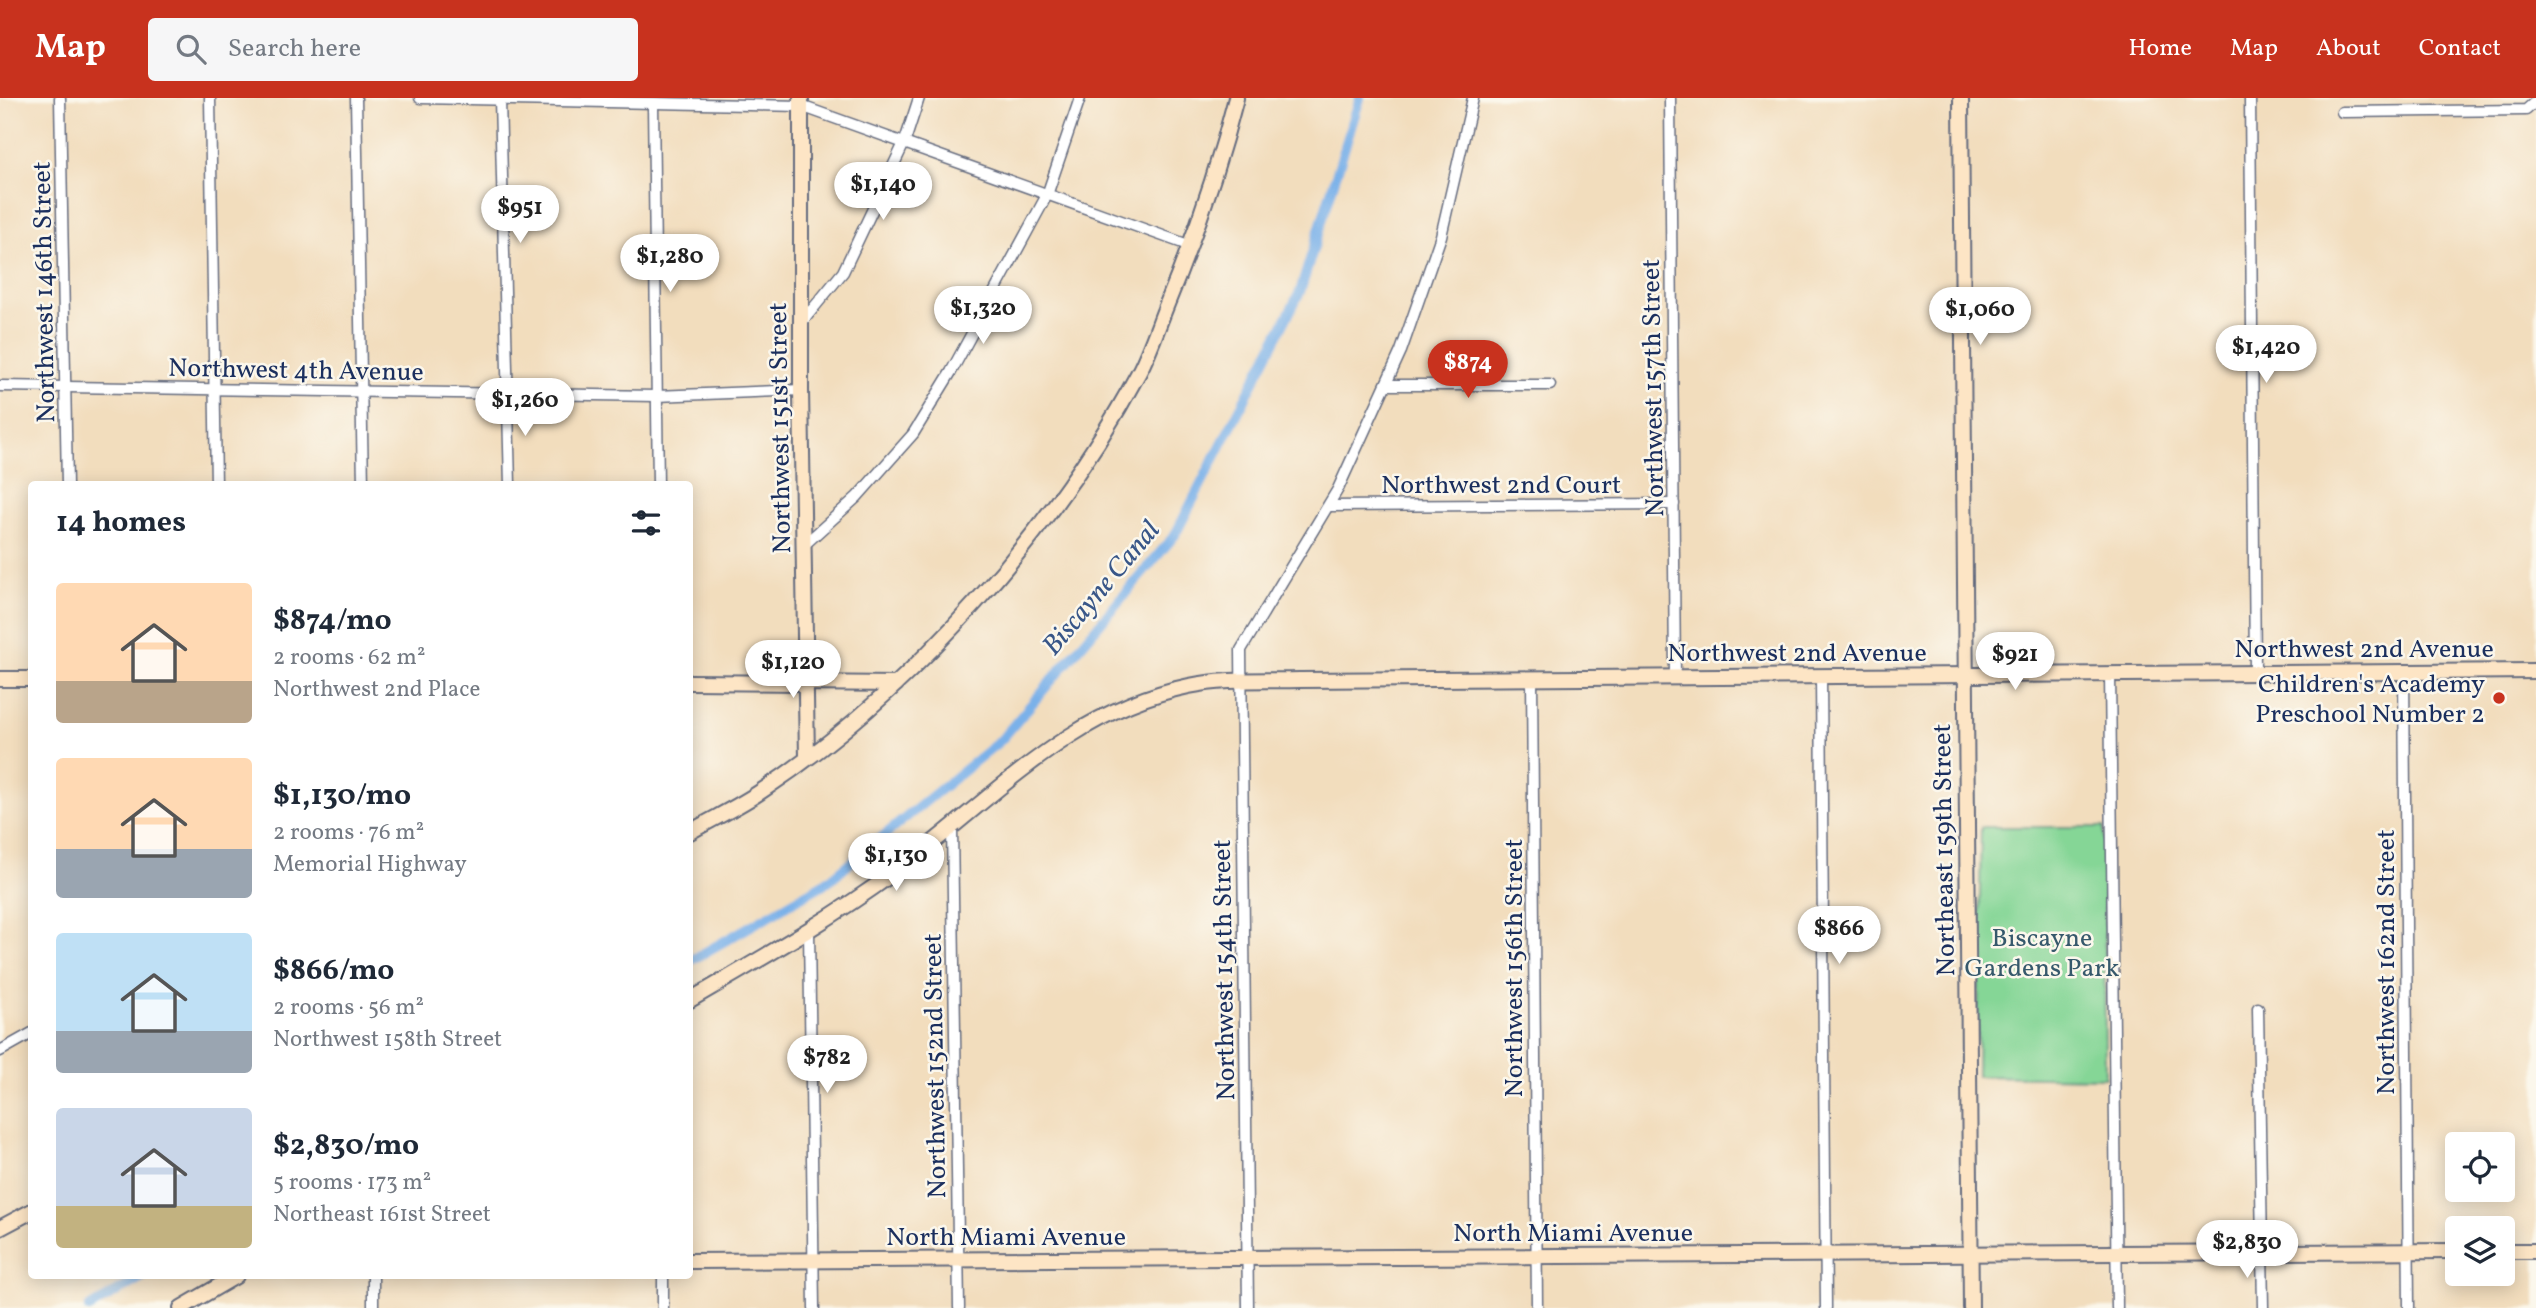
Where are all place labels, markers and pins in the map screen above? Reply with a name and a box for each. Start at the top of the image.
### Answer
pin: $1,140 [826,162,940,222]
pin: $951 [479,186,561,245]
pin: $1,280 [613,234,727,294]
pin: $1,320 [926,286,1040,346]
pin: $1,060 [1923,288,2037,347]
pin: $1,420 [2209,326,2323,385]
pin: $874 [1427,341,1509,400]
pin: $1,260 [468,378,582,438]
pin: $921 [1974,632,2056,692]
pin: $1,120 [736,640,850,700]
place label: Children's Academy Preschool Number 2 [2255,667,2485,733]
marker: Children's Academy Preschool Number 2 [2491,690,2507,706]
pin: $1,130 [839,834,953,893]
pin: $866 [1798,906,1880,966]
pin: $782 [786,1035,868,1095]
pin: $2,830 [2190,1220,2304,1280]

